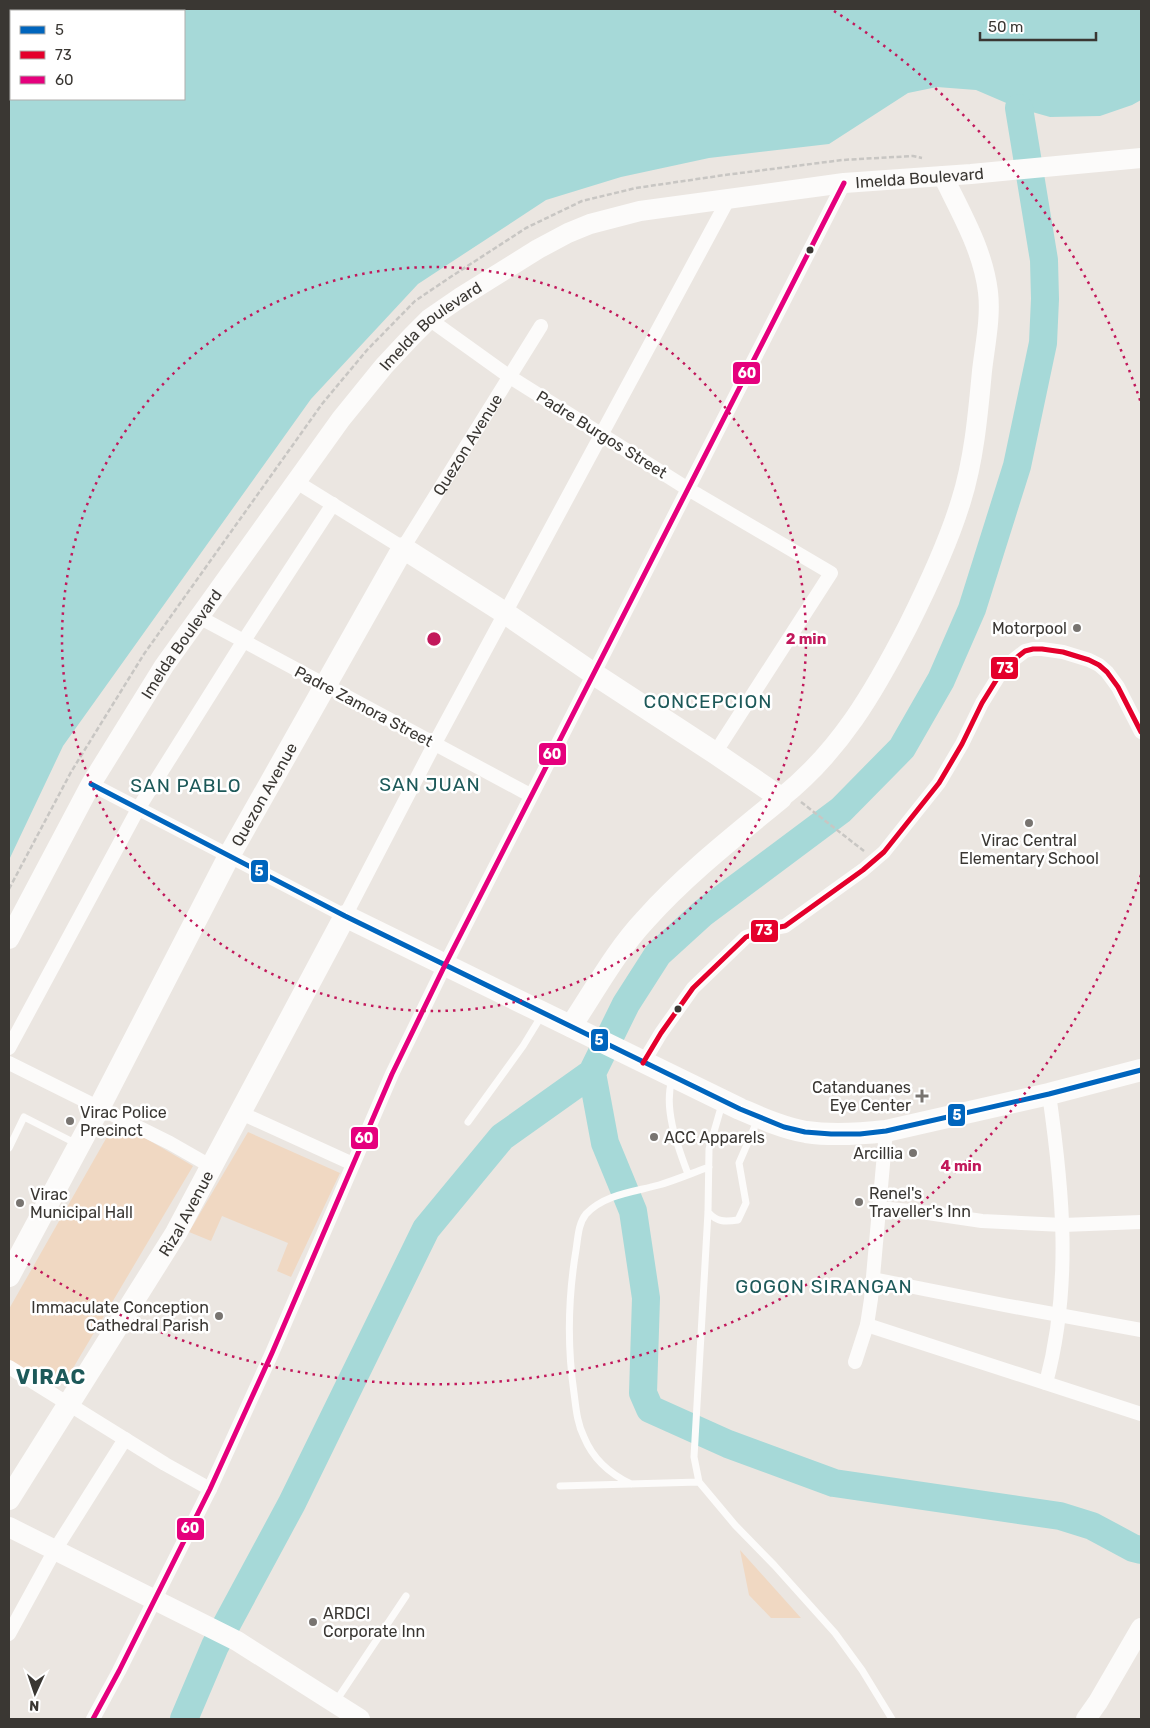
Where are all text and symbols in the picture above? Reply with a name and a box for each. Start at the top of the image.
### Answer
legend [10,10,185,100]
scale bar [980,10,1096,42]
text: 50 m [988,18,1023,36]
text: 5 [55,21,64,39]
text: 73 [55,46,72,64]
text: 60 [55,71,74,89]
street label: Imelda Boulevard [855,164,985,192]
unlabelled marker [805,245,815,255]
street label: Imelda Boulevard [375,278,485,374]
line badge: 60 [732,361,761,385]
text: 60 [738,365,756,382]
street label: Padre Burgos Street [533,386,671,482]
street label: Quezon Avenue [429,390,506,499]
street label: Imelda Boulevard [137,586,226,702]
place label: Motorpool [992,619,1067,638]
marker: Motorpool [1071,622,1083,634]
centre of rings [425,630,443,648]
text: 2 min [786,630,826,648]
line badge: 73 [990,656,1019,680]
text: 73 [996,660,1014,677]
street label: Padre Zamora Street [291,662,436,751]
district label: CONCEPCION [644,690,773,713]
street label: Quezon Avenue [227,739,301,850]
line badge: 60 [538,742,567,766]
text: 60 [543,746,561,763]
district label: SAN JUAN [379,773,481,796]
district label: SAN PABLO [130,774,242,797]
marker: Virac Central Elementary School [1023,817,1035,829]
place label: Virac Central Elementary School [959,831,1099,868]
line badge: 5 [250,859,269,883]
text: 5 [254,863,264,880]
line badge: 73 [750,919,779,943]
text: 73 [755,922,773,939]
unlabelled marker [673,1004,683,1014]
line badge: 5 [590,1028,609,1052]
text: 5 [594,1032,604,1049]
place label: Catanduanes Eye Center [812,1078,911,1115]
marker: Catanduanes Eye Center [915,1089,929,1103]
place label: Virac Police Precinct [80,1103,167,1140]
line badge: 5 [947,1103,966,1127]
text: 5 [952,1107,962,1124]
marker: Virac Police Precinct [64,1115,76,1127]
line badge: 60 [350,1126,379,1150]
place label: ACC Apparels [664,1128,765,1147]
text: 60 [355,1130,373,1147]
marker: ACC Apparels [648,1131,660,1143]
place label: Arcillia [853,1144,903,1163]
marker: Arcillia [907,1147,919,1159]
text: 4 min [940,1157,982,1175]
street label: Rizal Avenue [155,1168,217,1260]
place label: Renel's Traveller's Inn [869,1184,971,1221]
place label: Virac Municipal Hall [30,1185,133,1222]
marker: Renel's Traveller's Inn [853,1196,865,1208]
marker: Virac Municipal Hall [14,1197,26,1209]
district label: GOGON SIRANGAN [735,1275,913,1298]
place label: Immaculate Conception Cathedral Parish [31,1298,209,1335]
marker: Immaculate Conception Cathedral Parish [213,1310,225,1322]
district label: VIRAC [16,1364,86,1389]
line badge: 60 [176,1517,205,1541]
text: 60 [181,1520,199,1537]
place label: ARDCI Corporate Inn [323,1604,425,1641]
marker: ARDCI Corporate Inn [307,1616,319,1628]
north arrow [10,1668,60,1718]
text: N [29,1697,40,1714]

